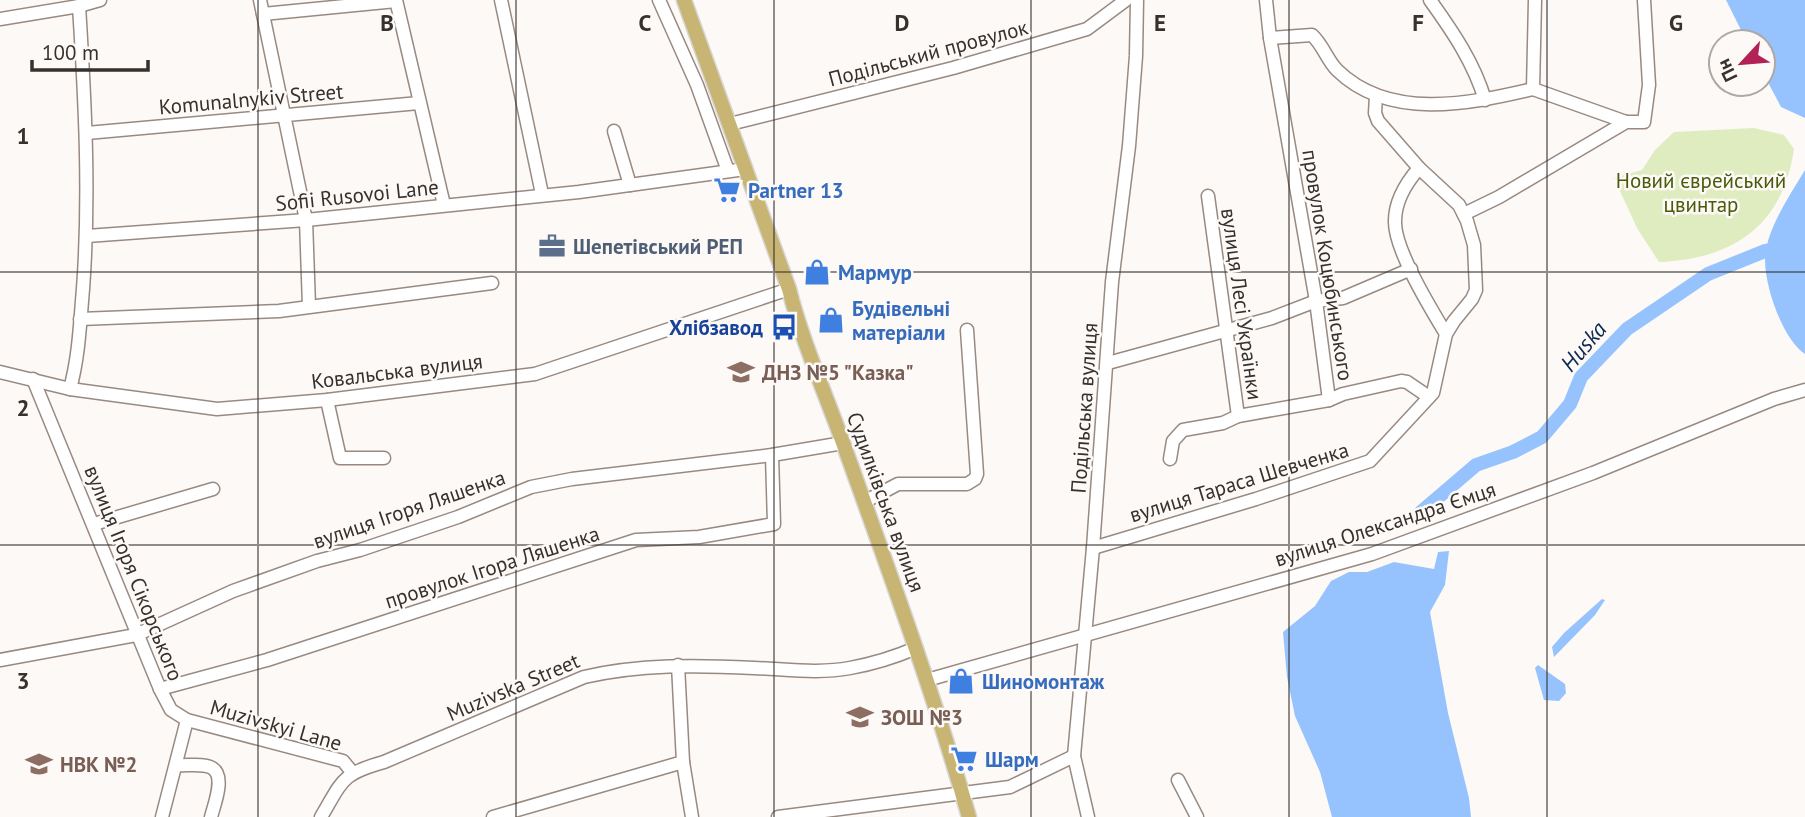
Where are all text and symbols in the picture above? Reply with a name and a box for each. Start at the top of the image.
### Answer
text: B [380,8,394,37]
text: C [639,8,652,37]
text: D [895,8,909,37]
text: E [1154,8,1166,37]
text: F [1412,8,1424,37]
text: G [1669,8,1683,37]
street label: Подільський провулок [825,13,1031,93]
scale bar [32,28,147,72]
north arrow [1707,28,1777,98]
text: 100 m [42,39,99,66]
text: Пн [1711,55,1742,86]
street label: Komunalnykiv Street [158,77,344,121]
text: 1 [16,121,30,150]
street label: провулок Коцюбинського [1296,148,1360,382]
park label: Новий єврейський цвинтар [1616,167,1786,218]
street label: Sofii Rusovoi Lane [274,173,440,217]
supermarket icon: Partner 13 [712,175,742,205]
place label: Partner 13 [748,177,844,204]
street label: вулиця Лесі Українки [1215,206,1269,402]
office icon: Шепетівський РЕП [537,231,567,261]
place label: Шепетівський РЕП [573,233,743,260]
shop icon: Мармур [802,257,832,287]
place label: Мармур [838,259,912,286]
place label: Будівельні матеріали [852,295,950,346]
shop icon: Будівельні матеріали [816,305,846,335]
bus stop icon: Хлібзавод [769,312,799,342]
place label: Хлібзавод [669,314,763,341]
water label: Huska [1554,315,1612,377]
street label: Подільська вулиця [1065,322,1103,494]
street label: Ковальська вулиця [310,347,484,395]
school or university icon: ДНЗ №5 "Казка" [726,357,756,387]
place label: ДНЗ №5 "Казка" [762,359,914,386]
text: 2 [16,393,30,422]
street label: Судилківська вулиця [841,408,931,596]
street label: вулиця Тараса Шевченка [1126,436,1352,528]
street label: вулиця Ігоря Сікорського [78,461,190,685]
street label: вулиця Ігоря Ляшенка [309,463,509,555]
street label: вулиця Олександра Ємця [1271,475,1499,573]
street label: провулок Ігора Ляшенка [381,520,603,614]
street label: Muzivska Street [443,647,583,727]
text: 3 [16,666,30,695]
shop icon: Шиномонтаж [946,666,976,696]
place label: Шиномонтаж [982,668,1105,695]
street label: Muzivskyi Lane [207,693,345,757]
school or university icon: ЗОШ №3 [845,702,875,732]
place label: ЗОШ №3 [881,704,963,731]
supermarket icon: Шарм [949,744,979,774]
place label: Шарм [985,746,1039,773]
school or university icon: НВК №2 [24,749,54,779]
place label: НВК №2 [60,751,138,778]

